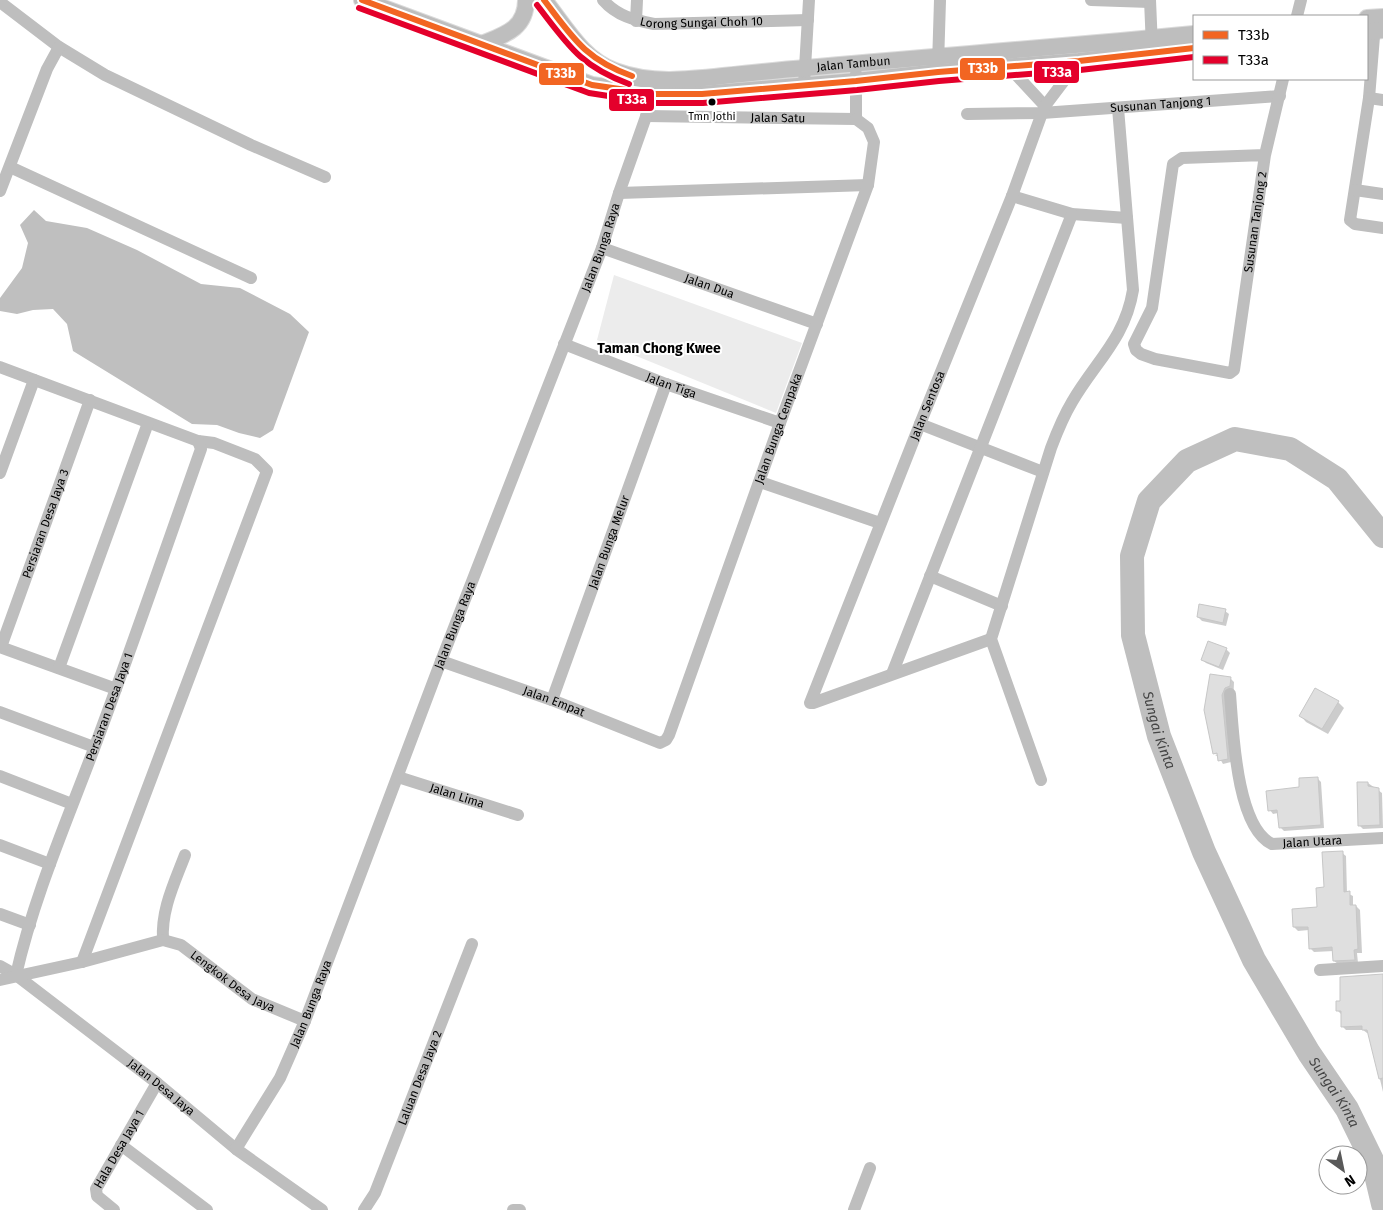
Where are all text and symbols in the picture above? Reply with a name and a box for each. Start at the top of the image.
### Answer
street label: Lorong Sungai Choh 10 [639,14,763,31]
legend [1193,15,1368,80]
text: T33b [1238,26,1270,44]
text: T33a [1238,51,1269,69]
street label: Jalan Tambun [816,54,891,74]
line badge: T33b [959,57,1006,81]
text: T33b [968,60,998,77]
line badge: T33a [1033,60,1080,84]
line badge: T33b [538,62,585,86]
text: T33a [1042,64,1072,81]
text: T33b [546,65,576,82]
line badge: T33a [608,88,655,112]
text: T33a [617,91,647,108]
street label: Susunan Tanjong 1 [1110,94,1212,115]
marker: Tmn Jothi [707,97,717,107]
place label: Tmn Jothi [688,110,736,123]
street label: Jalan Satu [751,110,805,125]
street label: Susunan Tanjong 2 [1241,171,1270,274]
street label: Jalan Bunga Raya [579,201,622,294]
street label: Jalan Dua [683,271,736,301]
district label: Taman Chong Kwee [597,340,721,357]
street label: Jalan Sentosa [907,369,948,442]
street label: Jalan Tiga [644,370,698,401]
street label: Jalan Bunga Cempaka [752,371,805,486]
street label: Persiaran Desa Jaya 3 [19,467,72,580]
street label: Jalan Bunga Melur [586,493,632,591]
street label: Jalan Bunga Raya [432,579,478,671]
street label: Persiaran Desa Jaya 1 [83,651,135,763]
street label: Jalan Empat [521,683,587,720]
water label: Sungai Kinta [1139,689,1179,771]
street label: Jalan Lima [428,781,486,811]
street label: Jalan Utara [1282,833,1343,850]
street label: Lengkok Desa Jaya [188,948,277,1015]
street label: Jalan Bunga Raya [287,958,334,1050]
street label: Laluan Desa Jaya 2 [395,1028,445,1127]
water label: Sungai Kinta [1305,1053,1363,1130]
street label: Jalan Desa Jaya [125,1056,198,1119]
street label: Hala Desa Jaya 1 [91,1108,147,1191]
north arrow [1318,1145,1368,1195]
text: N [1341,1171,1358,1190]

